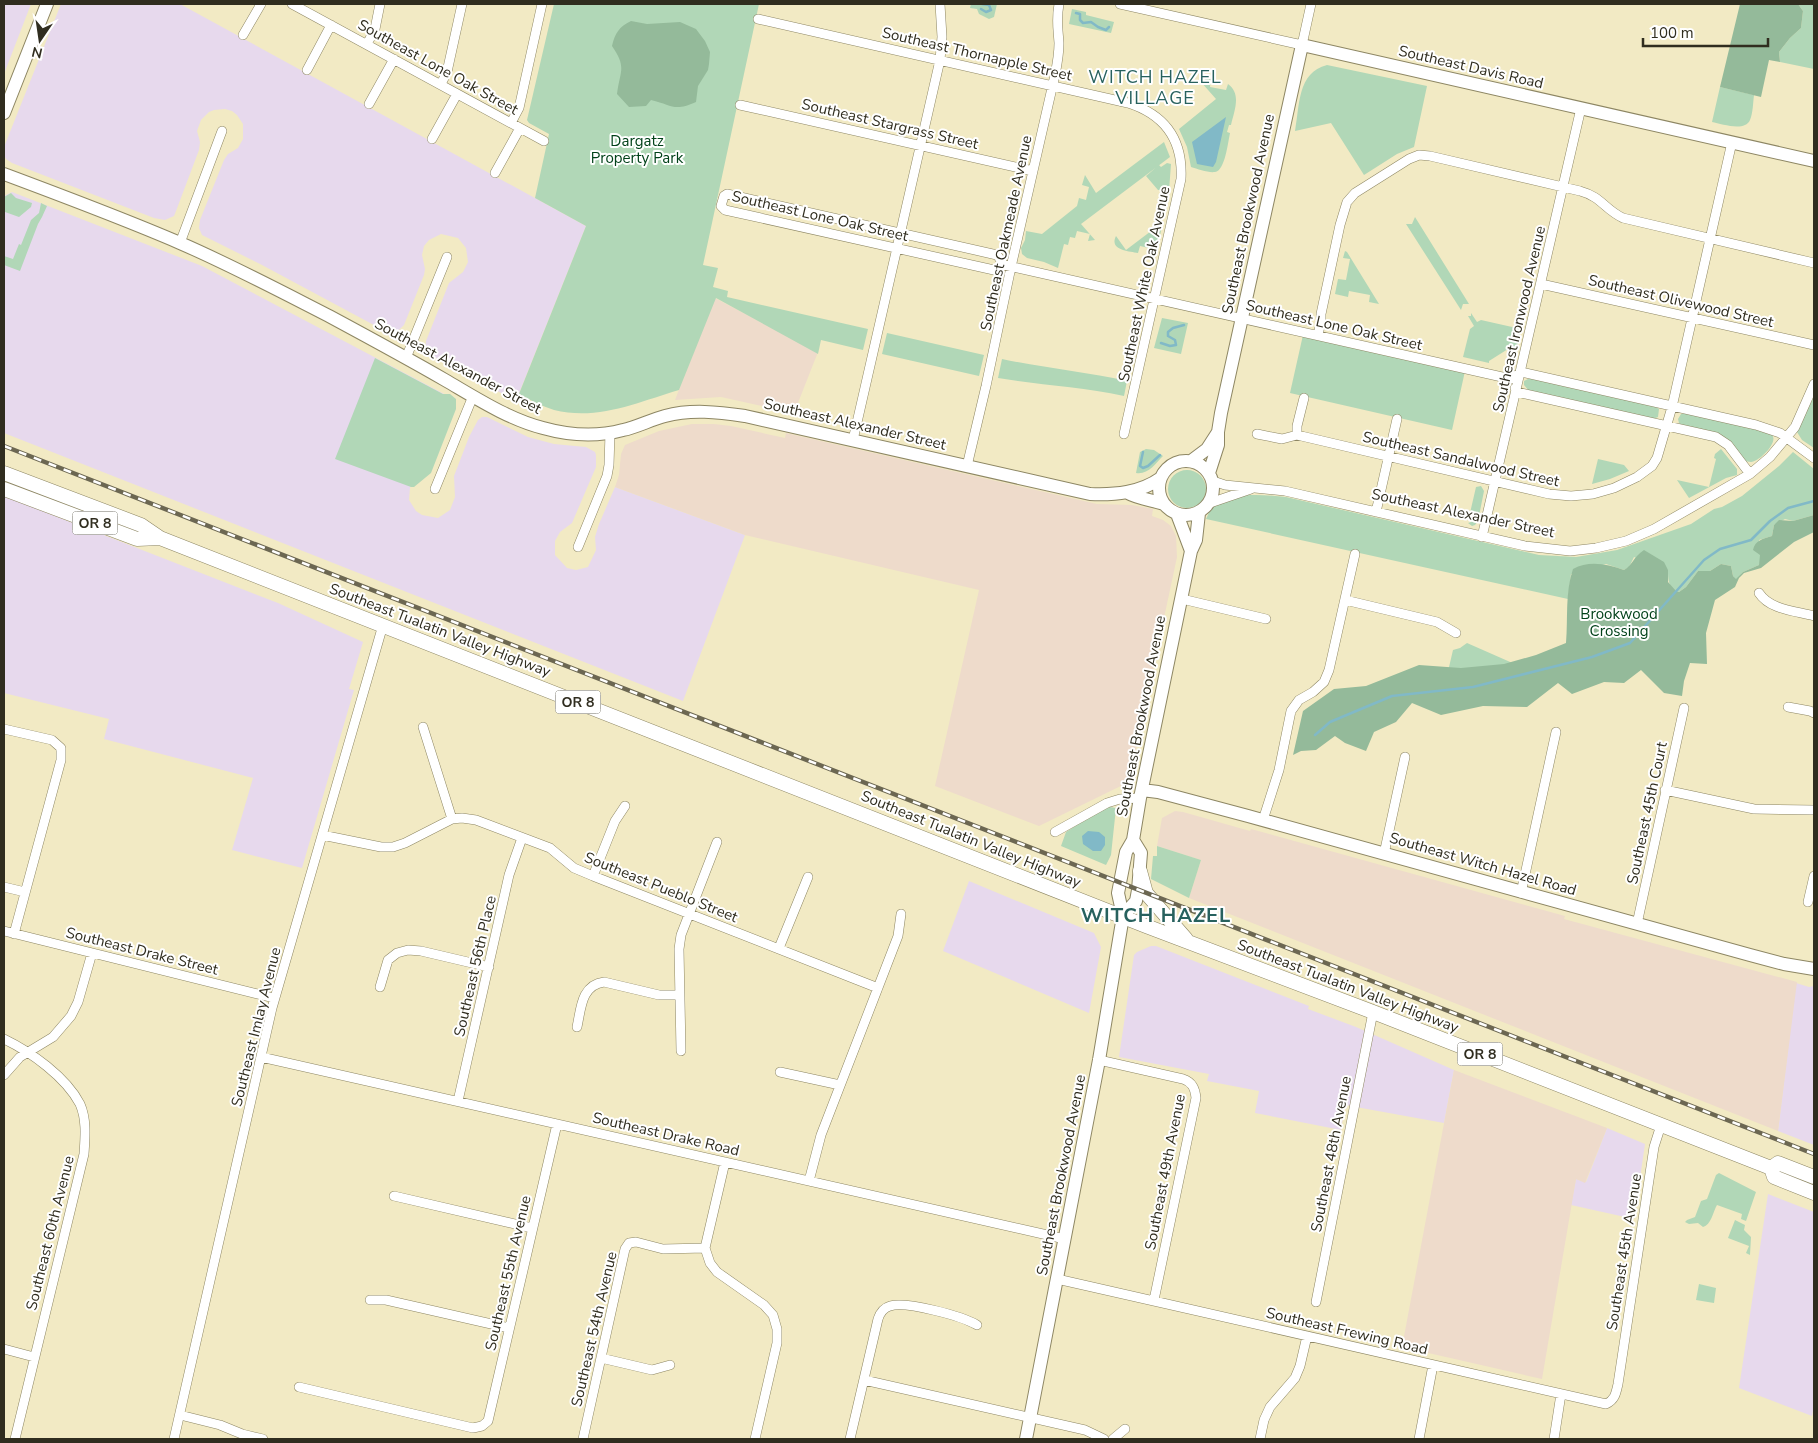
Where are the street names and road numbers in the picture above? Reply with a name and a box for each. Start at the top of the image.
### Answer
street label: Southeast Lone Oak Street [354,15,522,120]
street label: Southeast Thornapple Street [880,22,1075,86]
street label: Southeast Davis Road [1397,41,1545,93]
street label: Southeast Stargrass Street [800,94,981,154]
street label: Southeast Brookwood Avenue [1217,112,1279,316]
street label: Southeast Oakmeade Avenue [976,133,1037,333]
street label: Southeast White Oak Avenue [1113,184,1175,384]
street label: Southeast Lone Oak Street [730,186,911,246]
street label: Southeast Ironwood Avenue [1488,224,1550,414]
street label: Southeast Olivewood Street [1586,270,1776,332]
street label: Southeast Lone Oak Street [1244,295,1425,355]
street label: Southeast Alexander Street [371,313,546,419]
street label: Southeast Alexander Street [762,393,949,455]
street label: Southeast Sandalwood Street [1361,427,1562,492]
street label: Southeast Alexander Street [1370,484,1557,542]
road number: OR 8 [72,512,118,534]
street label: Southeast Tualatin Valley Highway [326,578,554,682]
street label: Southeast Brookwood Avenue [1112,614,1170,818]
road number: OR 8 [556,690,600,714]
street label: Southeast 45th Court [1622,739,1672,886]
street label: Southeast Tualatin Valley Highway [858,786,1084,893]
street label: Southeast Witch Hazel Road [1387,828,1579,900]
street label: Southeast Pueblo Street [581,847,741,927]
street label: Southeast 56th Place [449,893,501,1039]
street label: Southeast Drake Street [64,922,221,980]
street label: Southeast Tualatin Valley Highway [1234,934,1462,1038]
street label: Southeast Imlay Avenue [227,945,285,1109]
road number: OR 8 [1458,1042,1502,1066]
street label: Southeast Brookwood Avenue [1032,1073,1090,1277]
street label: Southeast 48th Avenue [1306,1074,1356,1234]
street label: Southeast 49th Avenue [1140,1092,1190,1252]
street label: Southeast Drake Road [590,1107,742,1161]
street label: Southeast 60th Avenue [21,1154,79,1312]
street label: Southeast 45th Avenue [1602,1172,1646,1332]
street label: Southeast 55th Avenue [480,1193,536,1353]
street label: Southeast 54th Avenue [566,1249,622,1409]
street label: Southeast Frewing Road [1264,1303,1430,1359]

